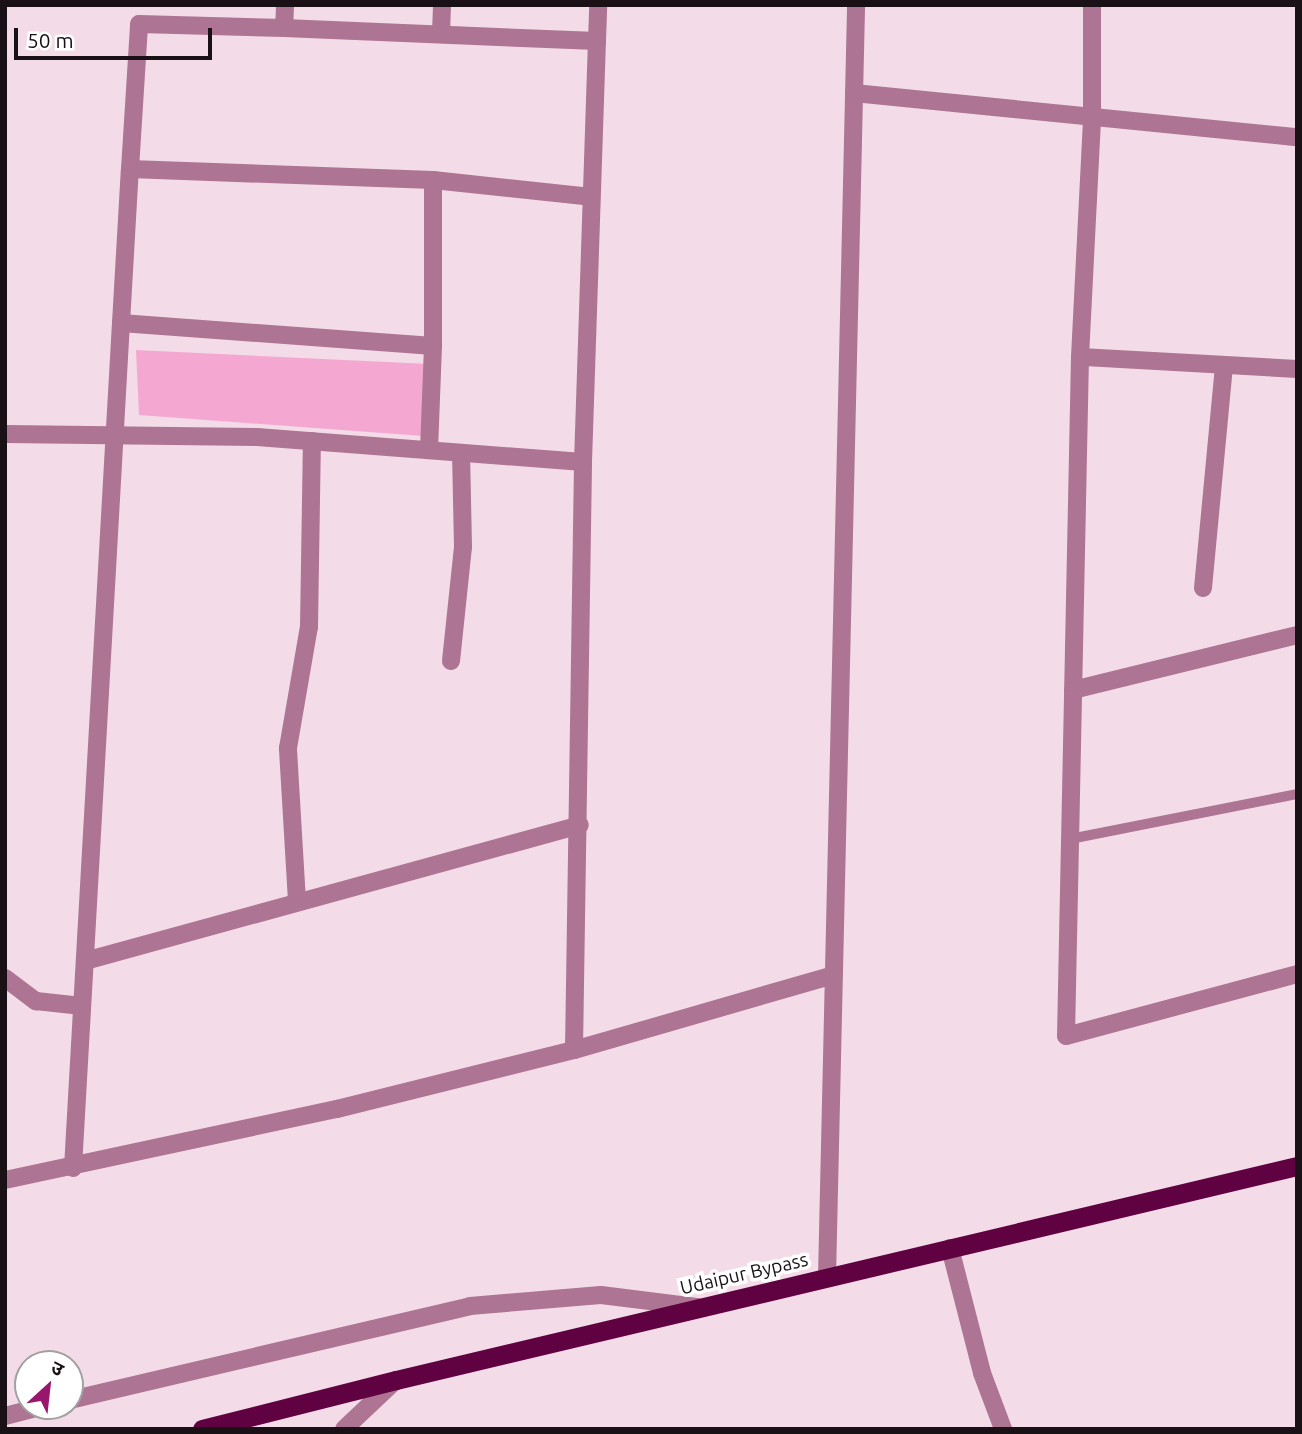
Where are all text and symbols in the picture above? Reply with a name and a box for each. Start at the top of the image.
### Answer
scale bar [18,14,215,58]
text: 50 m [27,28,74,52]
street label: Udaipur Bypass [678,1248,810,1300]
north arrow [14,1350,84,1420]
text: उ [48,1356,68,1380]

